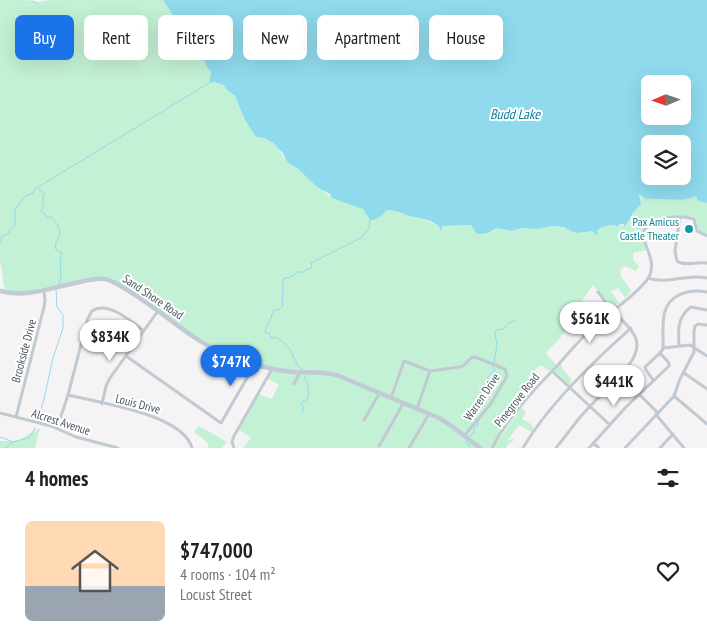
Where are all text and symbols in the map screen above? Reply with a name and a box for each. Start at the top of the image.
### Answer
chip: Buy [15,15,74,60]
chip: Rent [84,15,148,60]
chip: Filters [158,15,233,60]
chip: New [243,15,307,60]
chip: Apartment [317,15,419,60]
chip: House [429,15,503,60]
north arrow [641,75,691,125]
map controls [641,75,691,185]
water label: Budd Lake [490,105,541,123]
button: layers [641,135,691,185]
place label: Pax Amicus Castle Theater [620,214,680,243]
marker: Pax Amicus Castle Theater [683,223,695,235]
street label: Sand Shore Road [120,271,186,322]
pin: $561K [555,302,625,344]
text: $561K [571,308,609,328]
street label: Brookside Drive [8,317,39,384]
pin: $834K [75,320,145,362]
text: $834K [91,326,129,346]
pin: $747K [196,344,266,387]
text: $747K [212,351,250,371]
pin: $441K [579,364,649,407]
street label: Warren Drive [460,370,503,423]
street label: Pinegrove Road [491,370,542,430]
text: $441K [595,371,633,391]
street label: Louis Drive [114,390,162,417]
street label: Alcrest Avenue [30,405,92,438]
icon: filters [654,464,682,492]
text: 4 homes [25,465,88,492]
text: $747,000 [180,537,253,564]
icon: home [65,541,125,601]
icon: heart [654,557,682,585]
text: 4 rooms · 104 m² [180,564,276,584]
text: Locust Street [180,584,252,604]

